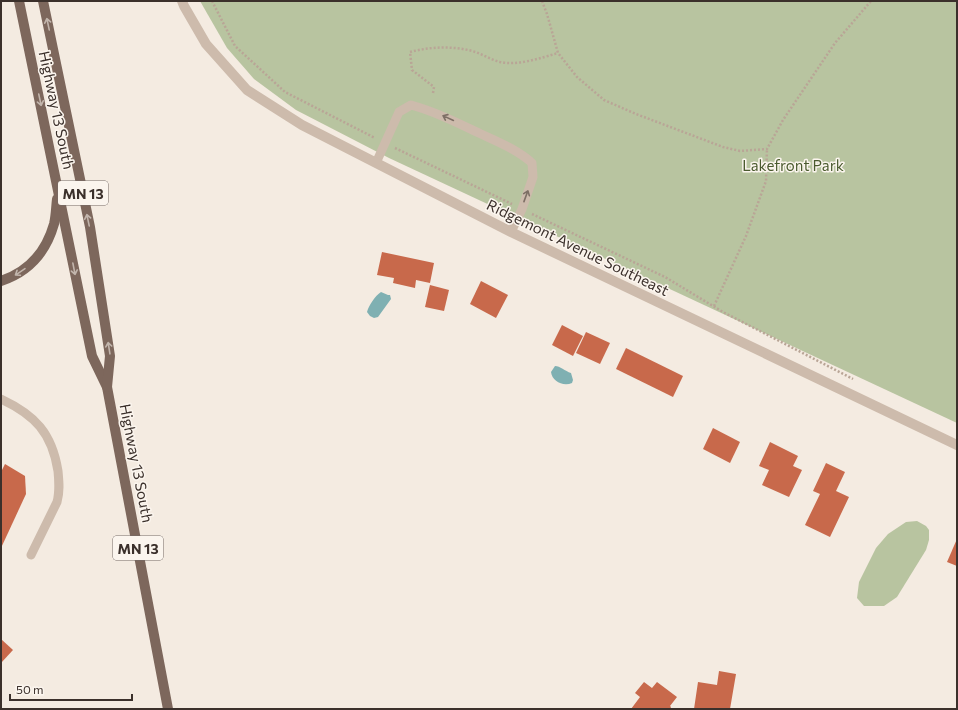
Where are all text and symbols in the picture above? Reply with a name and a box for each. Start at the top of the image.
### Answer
one-way arrow [43,18,51,31]
street label: Highway 13 South [36,49,78,171]
one-way arrow [36,93,44,106]
one-way arrow [442,114,454,121]
park label: Lakefront Park [742,156,844,174]
road number: MN 13 [58,181,108,205]
one-way arrow [523,191,531,203]
street label: Ridgemont Avenue Southeast [484,195,672,299]
one-way arrow [84,214,92,227]
one-way arrow [70,262,78,275]
one-way arrow [15,268,26,276]
one-way arrow [104,342,112,355]
street label: Highway 13 South [117,402,157,524]
road number: MN 13 [113,536,163,560]
scale bar [10,676,132,702]
text: 50 m [16,682,44,696]

